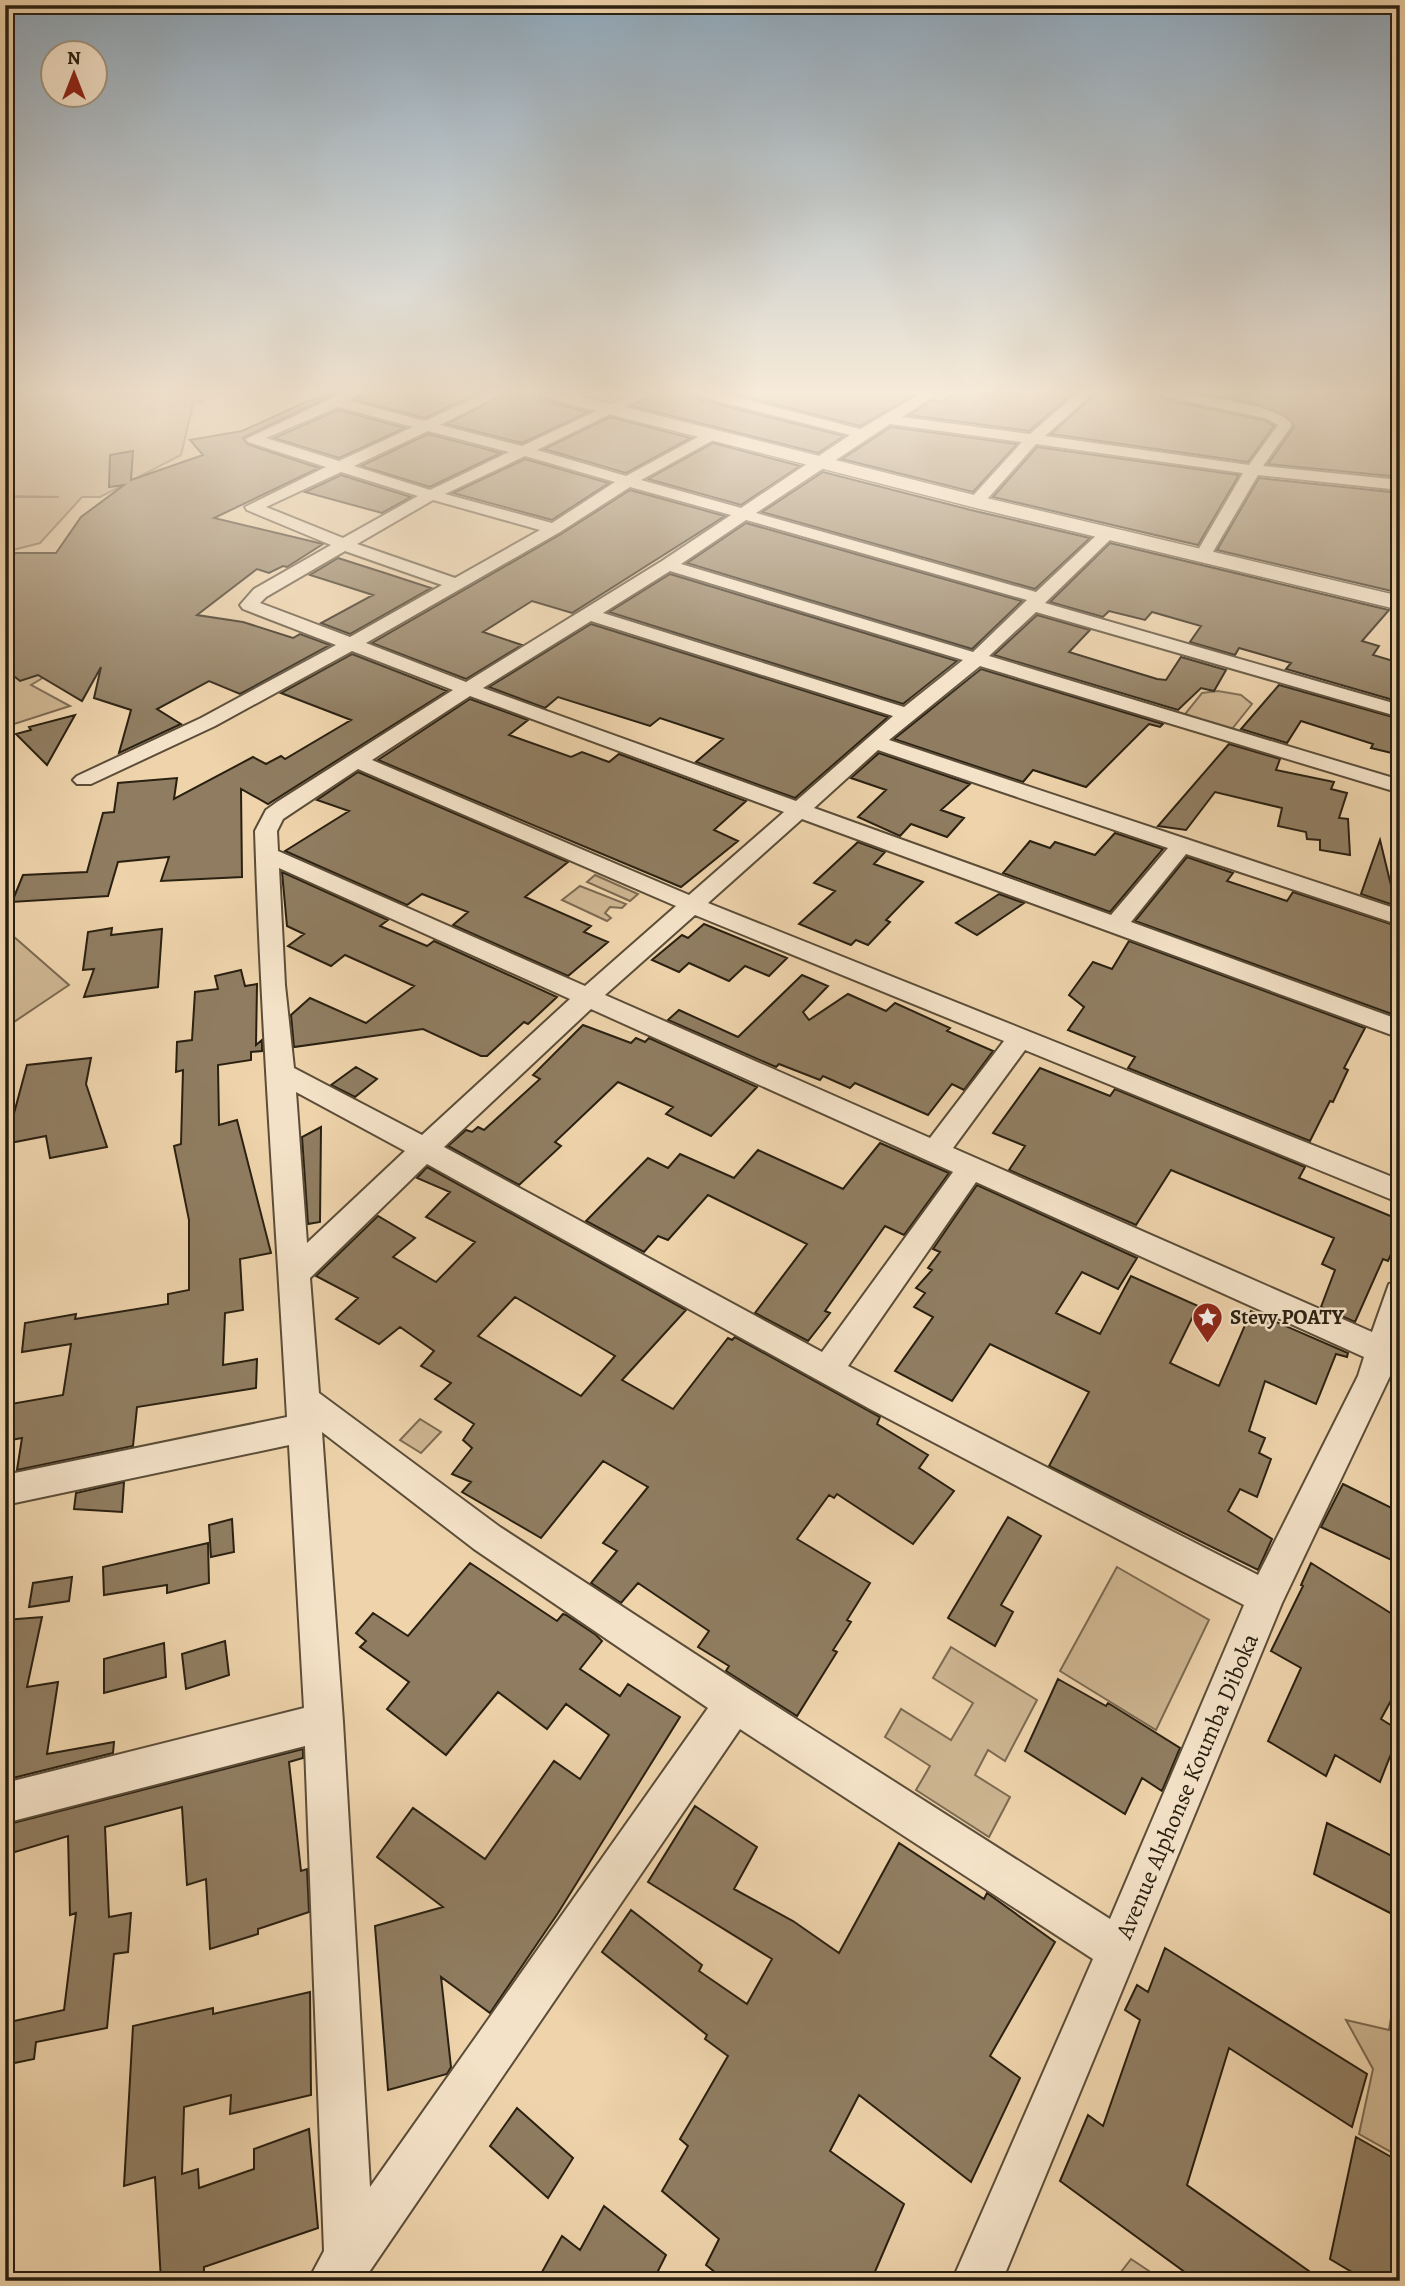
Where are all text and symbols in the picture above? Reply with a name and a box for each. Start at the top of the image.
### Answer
north arrow [38,38,108,108]
text: N [67,45,81,71]
place icon: Stevy POATY [1190,1300,1224,1344]
place label: Stevy POATY [1230,1303,1345,1331]
street label: Avenue Alphonse Koumba Diboka [1108,1628,1266,1945]

